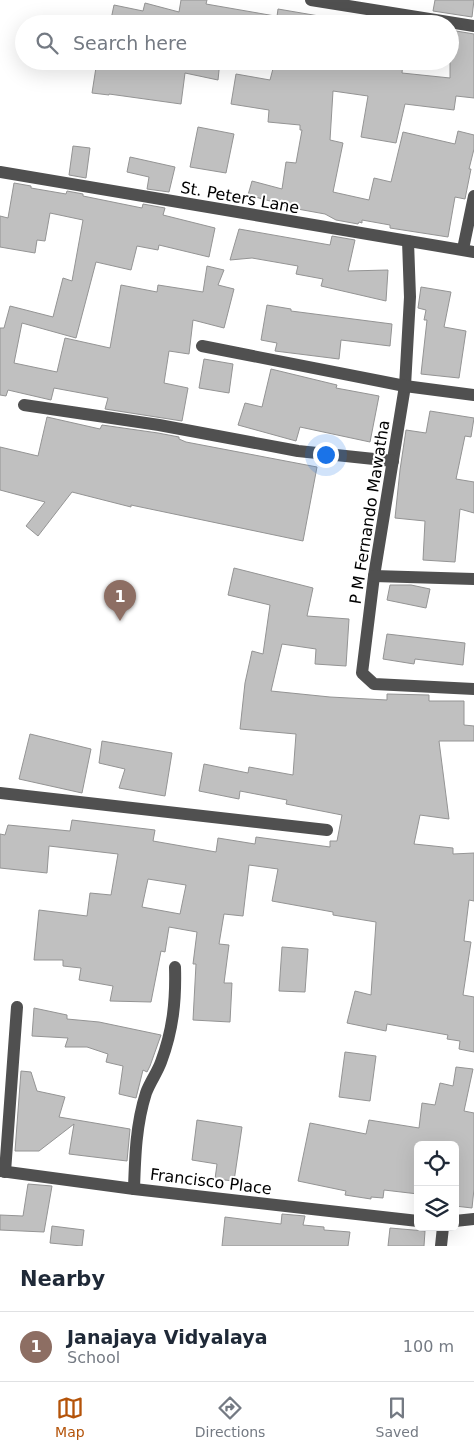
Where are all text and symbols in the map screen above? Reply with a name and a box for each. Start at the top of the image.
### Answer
search box [15,15,459,70]
icon: search [33,29,61,57]
text: Search here [73,32,187,54]
street label: St. Peters Lane [179,178,301,217]
street label: P M Fernando Mawatha [346,419,393,605]
your location [313,442,339,468]
pin: 1 [104,580,136,621]
map controls [414,1141,459,1231]
button: locate [414,1141,459,1186]
street label: Francisco Place [149,1165,273,1198]
button: layers [414,1186,459,1231]
text: Nearby [20,1267,105,1291]
text: Janajaya Vidyalaya [67,1326,267,1348]
text: 1 [30,1337,42,1356]
text: 100 m [403,1337,454,1356]
text: School [67,1348,120,1367]
tab: Map [55,1394,85,1440]
tab: Directions [195,1394,265,1440]
tab: Saved [376,1394,419,1440]

